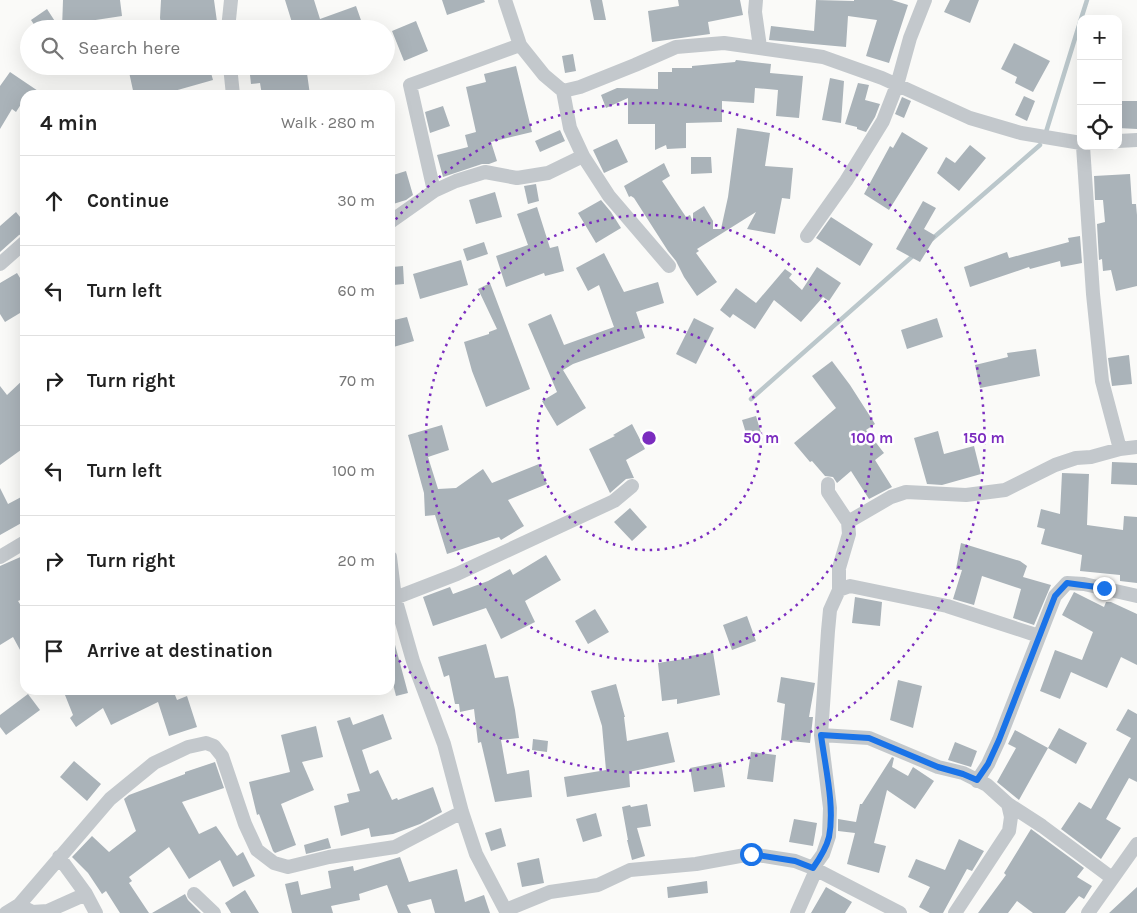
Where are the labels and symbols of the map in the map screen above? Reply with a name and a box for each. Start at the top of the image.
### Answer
centre of rings [640,429,658,447]
text: 50 m [743,429,779,447]
text: 100 m [851,429,893,447]
text: 150 m [963,429,1005,447]
route end [1093,577,1116,600]
route start [740,843,763,866]

